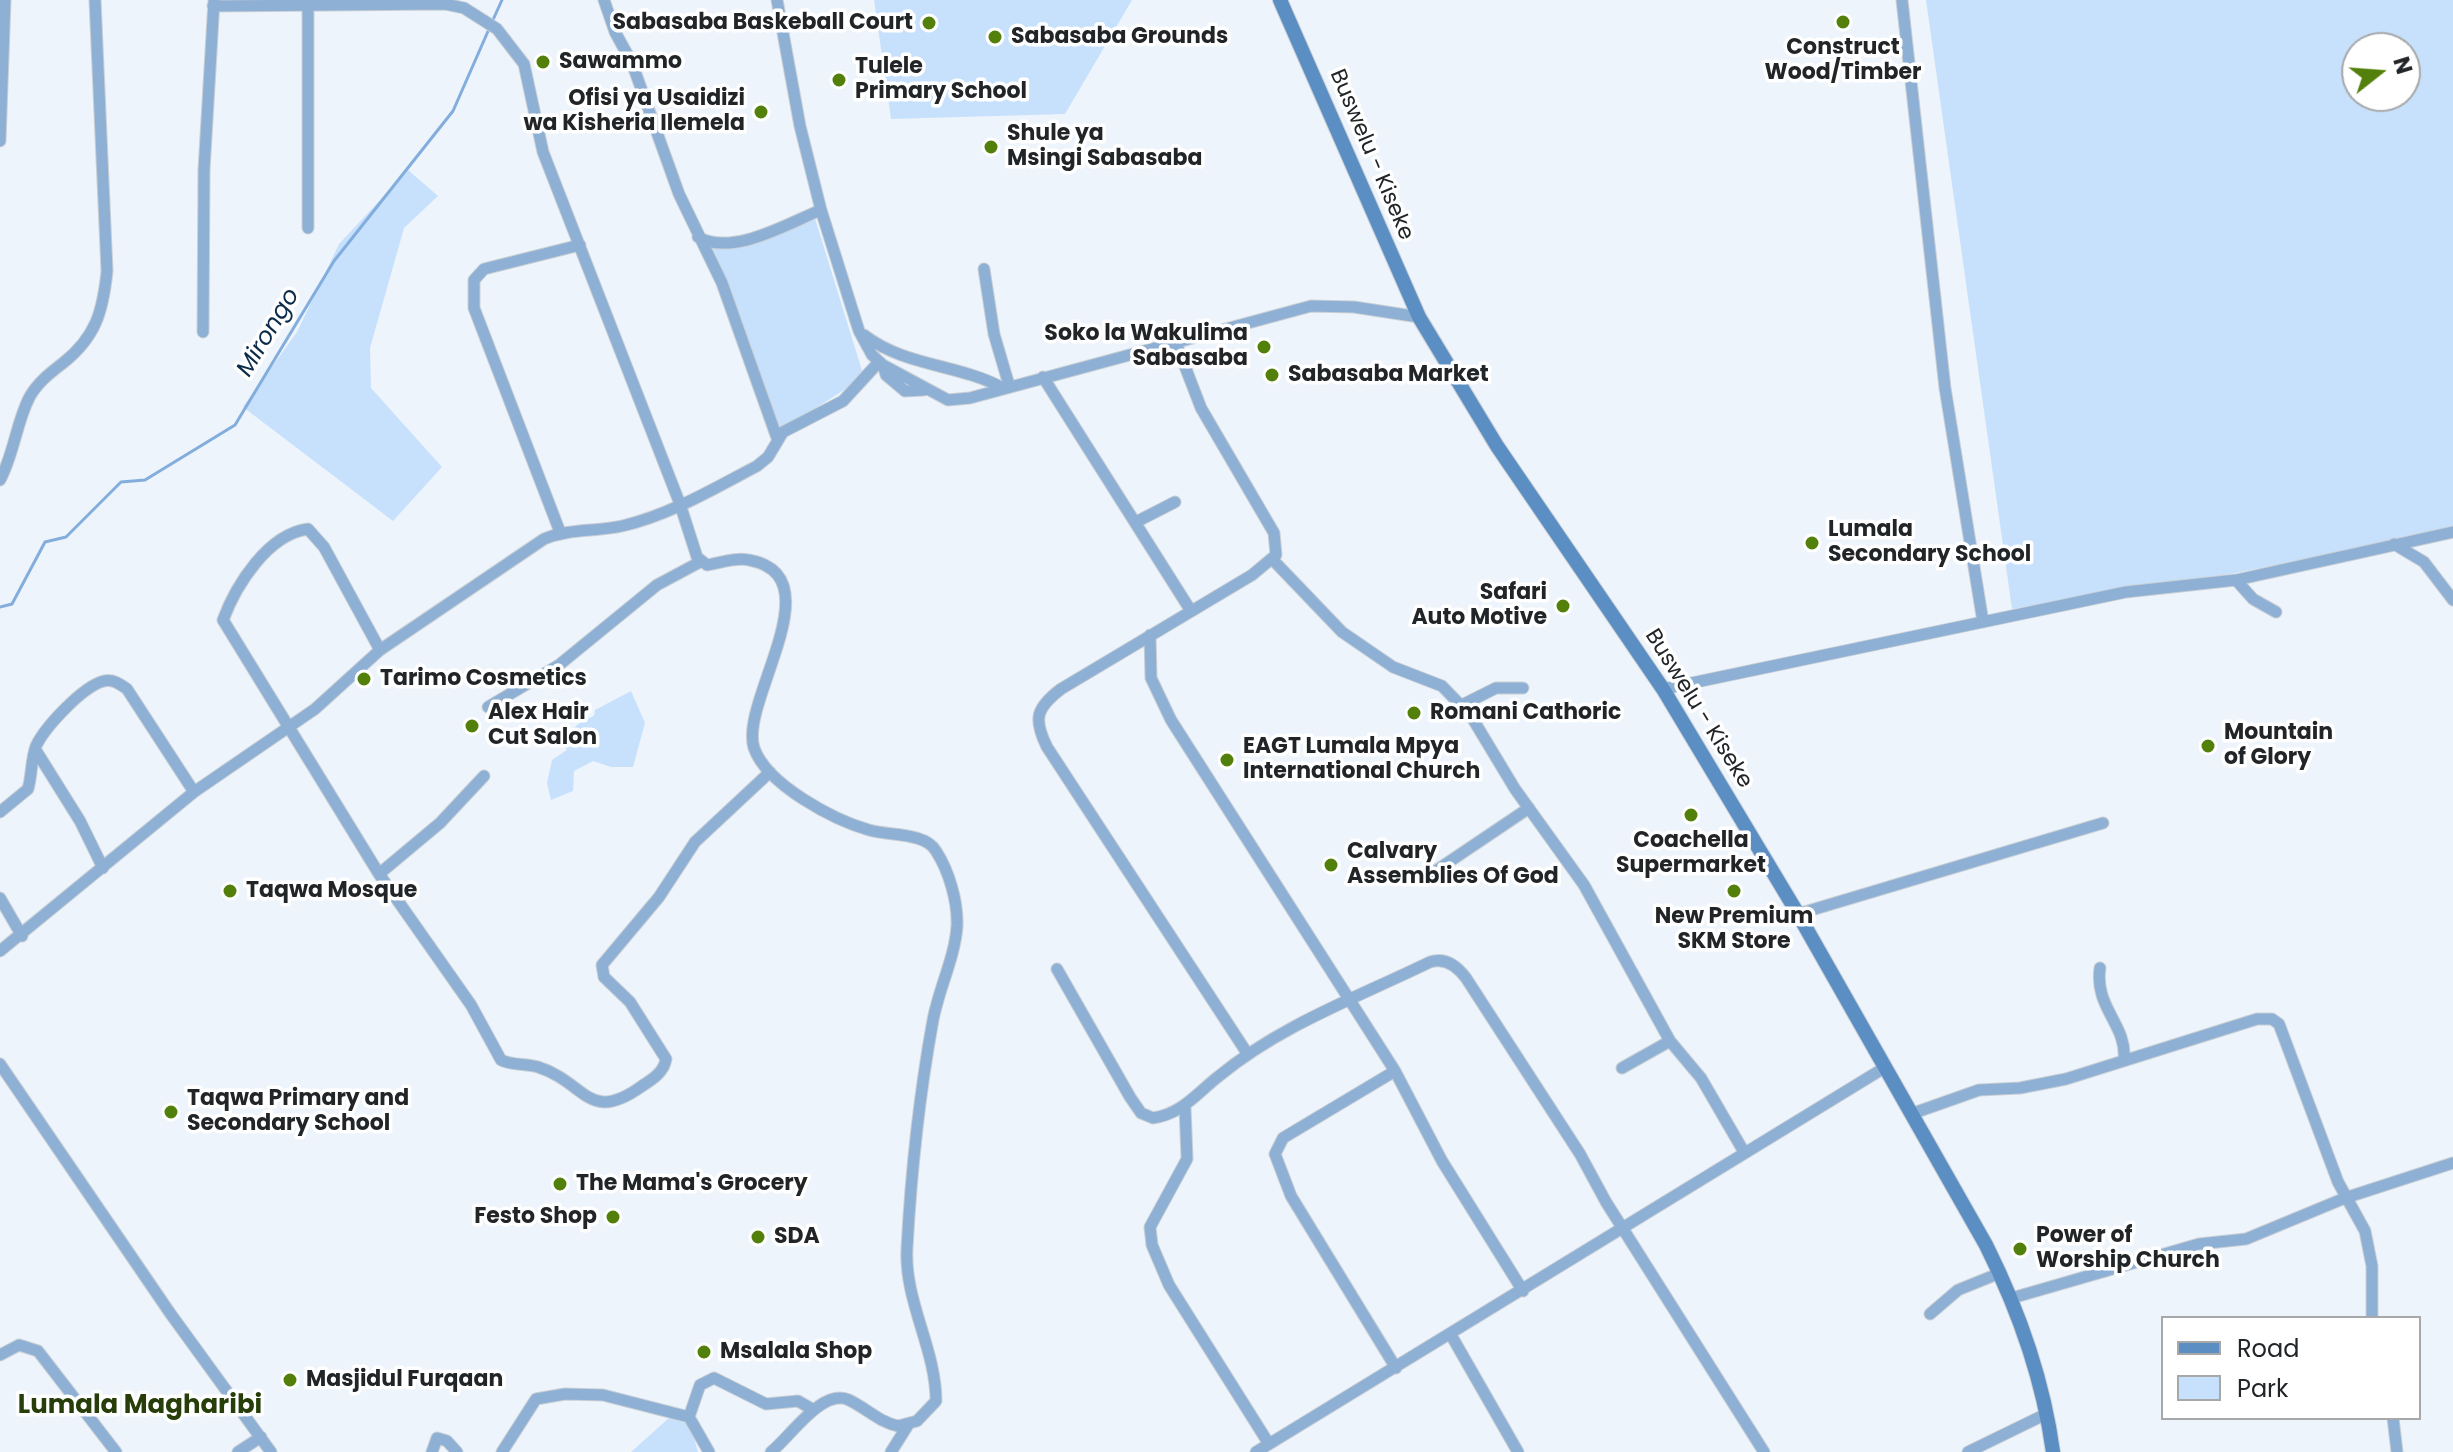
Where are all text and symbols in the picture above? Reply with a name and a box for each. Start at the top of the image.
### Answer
place label: Sabasaba Baskeball Court [613,10,913,36]
marker: Construct Wood/Timber [1834,13,1852,31]
marker: Sabasaba Baskeball Court [920,14,938,32]
place label: Sabasaba Grounds [1011,24,1228,50]
marker: Sabasaba Grounds [986,28,1004,46]
north arrow [2341,32,2421,112]
place label: Construct Wood/Timber [1765,35,1921,86]
place label: Sawammo [559,49,682,75]
marker: Sawammo [534,53,552,71]
text: N [2385,53,2420,78]
place label: Tulele Primary School [855,54,1027,106]
street label: Buswelu - Kiseke [1323,66,1419,244]
marker: Tulele Primary School [830,71,848,89]
place label: Ofisi ya Usaidizi wa Kisheria Ilemela [524,86,745,138]
marker: Ofisi ya Usaidizi wa Kisheria Ilemela [752,103,770,121]
place label: Shule ya Msingi Sabasaba [1007,121,1202,172]
marker: Shule ya Msingi Sabasaba [982,138,1000,156]
water label: Mirongo [231,284,307,382]
place label: Soko la Wakulima Sabasaba [1044,321,1248,372]
marker: Soko la Wakulima Sabasaba [1255,338,1273,356]
place label: Sabasaba Market [1288,362,1489,388]
marker: Sabasaba Market [1263,366,1281,384]
place label: Lumala Secondary School [1828,517,2031,568]
marker: Lumala Secondary School [1803,534,1821,552]
place label: Safari Auto Motive [1411,580,1547,632]
marker: Safari Auto Motive [1554,597,1572,615]
street label: Buswelu - Kiseke [1638,625,1758,793]
place label: Tarimo Cosmetics [380,666,587,692]
marker: Tarimo Cosmetics [355,670,373,688]
place label: Alex Hair Cut Salon [488,700,597,752]
place label: Romani Cathoric [1430,700,1621,726]
marker: Romani Cathoric [1405,704,1423,722]
marker: Alex Hair Cut Salon [463,717,481,735]
place label: Mountain of Glory [2224,720,2333,772]
place label: EAGT Lumala Mpya International Church [1243,734,1480,786]
marker: Mountain of Glory [2199,737,2217,755]
marker: EAGT Lumala Mpya International Church [1218,751,1236,769]
marker: Coachella Supermarket [1682,806,1700,824]
place label: Coachella Supermarket [1616,828,1766,880]
place label: Calvary Assemblies Of God [1347,839,1559,890]
marker: Calvary Assemblies Of God [1322,856,1340,874]
place label: Taqwa Mosque [246,878,417,904]
marker: Taqwa Mosque [221,882,239,900]
marker: New Premium SKM Store [1725,882,1743,900]
place label: New Premium SKM Store [1655,904,1813,956]
place label: Taqwa Primary and Secondary School [187,1086,409,1138]
marker: Taqwa Primary and Secondary School [162,1103,180,1121]
place label: The Mama's Grocery [576,1171,808,1197]
marker: The Mama's Grocery [551,1175,569,1193]
place label: Festo Shop [474,1204,597,1230]
marker: Festo Shop [604,1208,622,1226]
place label: Power of Worship Church [2036,1223,2220,1274]
place label: SDA [774,1224,820,1250]
marker: SDA [749,1228,767,1246]
marker: Power of Worship Church [2011,1240,2029,1258]
legend [2161,1316,2421,1420]
text: Road [2237,1332,2299,1365]
place label: Msalala Shop [720,1339,872,1365]
marker: Msalala Shop [695,1343,713,1361]
place label: Masjidul Furqaan [306,1367,503,1393]
marker: Masjidul Furqaan [281,1371,299,1389]
text: Park [2237,1372,2288,1405]
district label: Lumala Magharibi [18,1390,262,1422]

